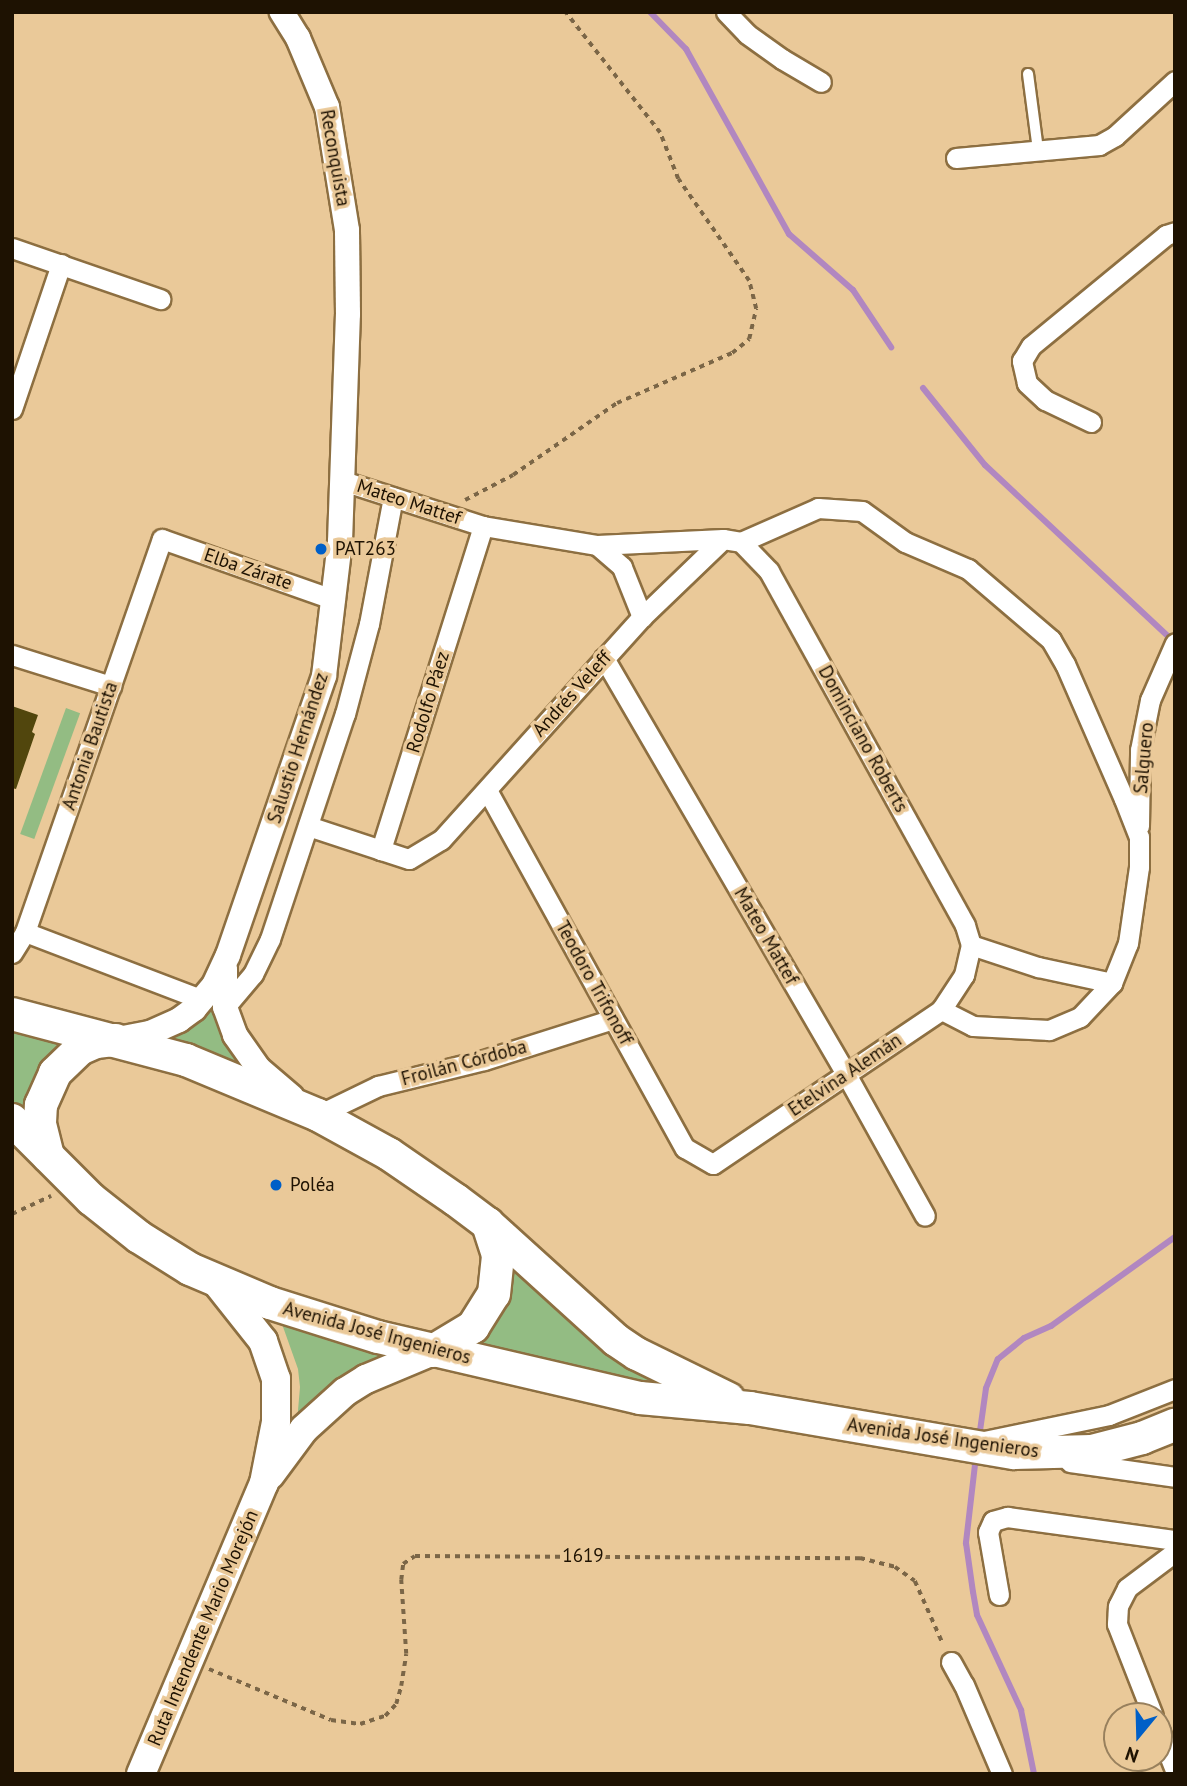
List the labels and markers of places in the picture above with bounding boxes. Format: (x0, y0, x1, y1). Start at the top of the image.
place label: PAT263 (335, 538, 396, 560)
marker: PAT263 (313, 541, 329, 557)
place label: Poléa (290, 1174, 335, 1196)
marker: Poléa (268, 1177, 284, 1193)

